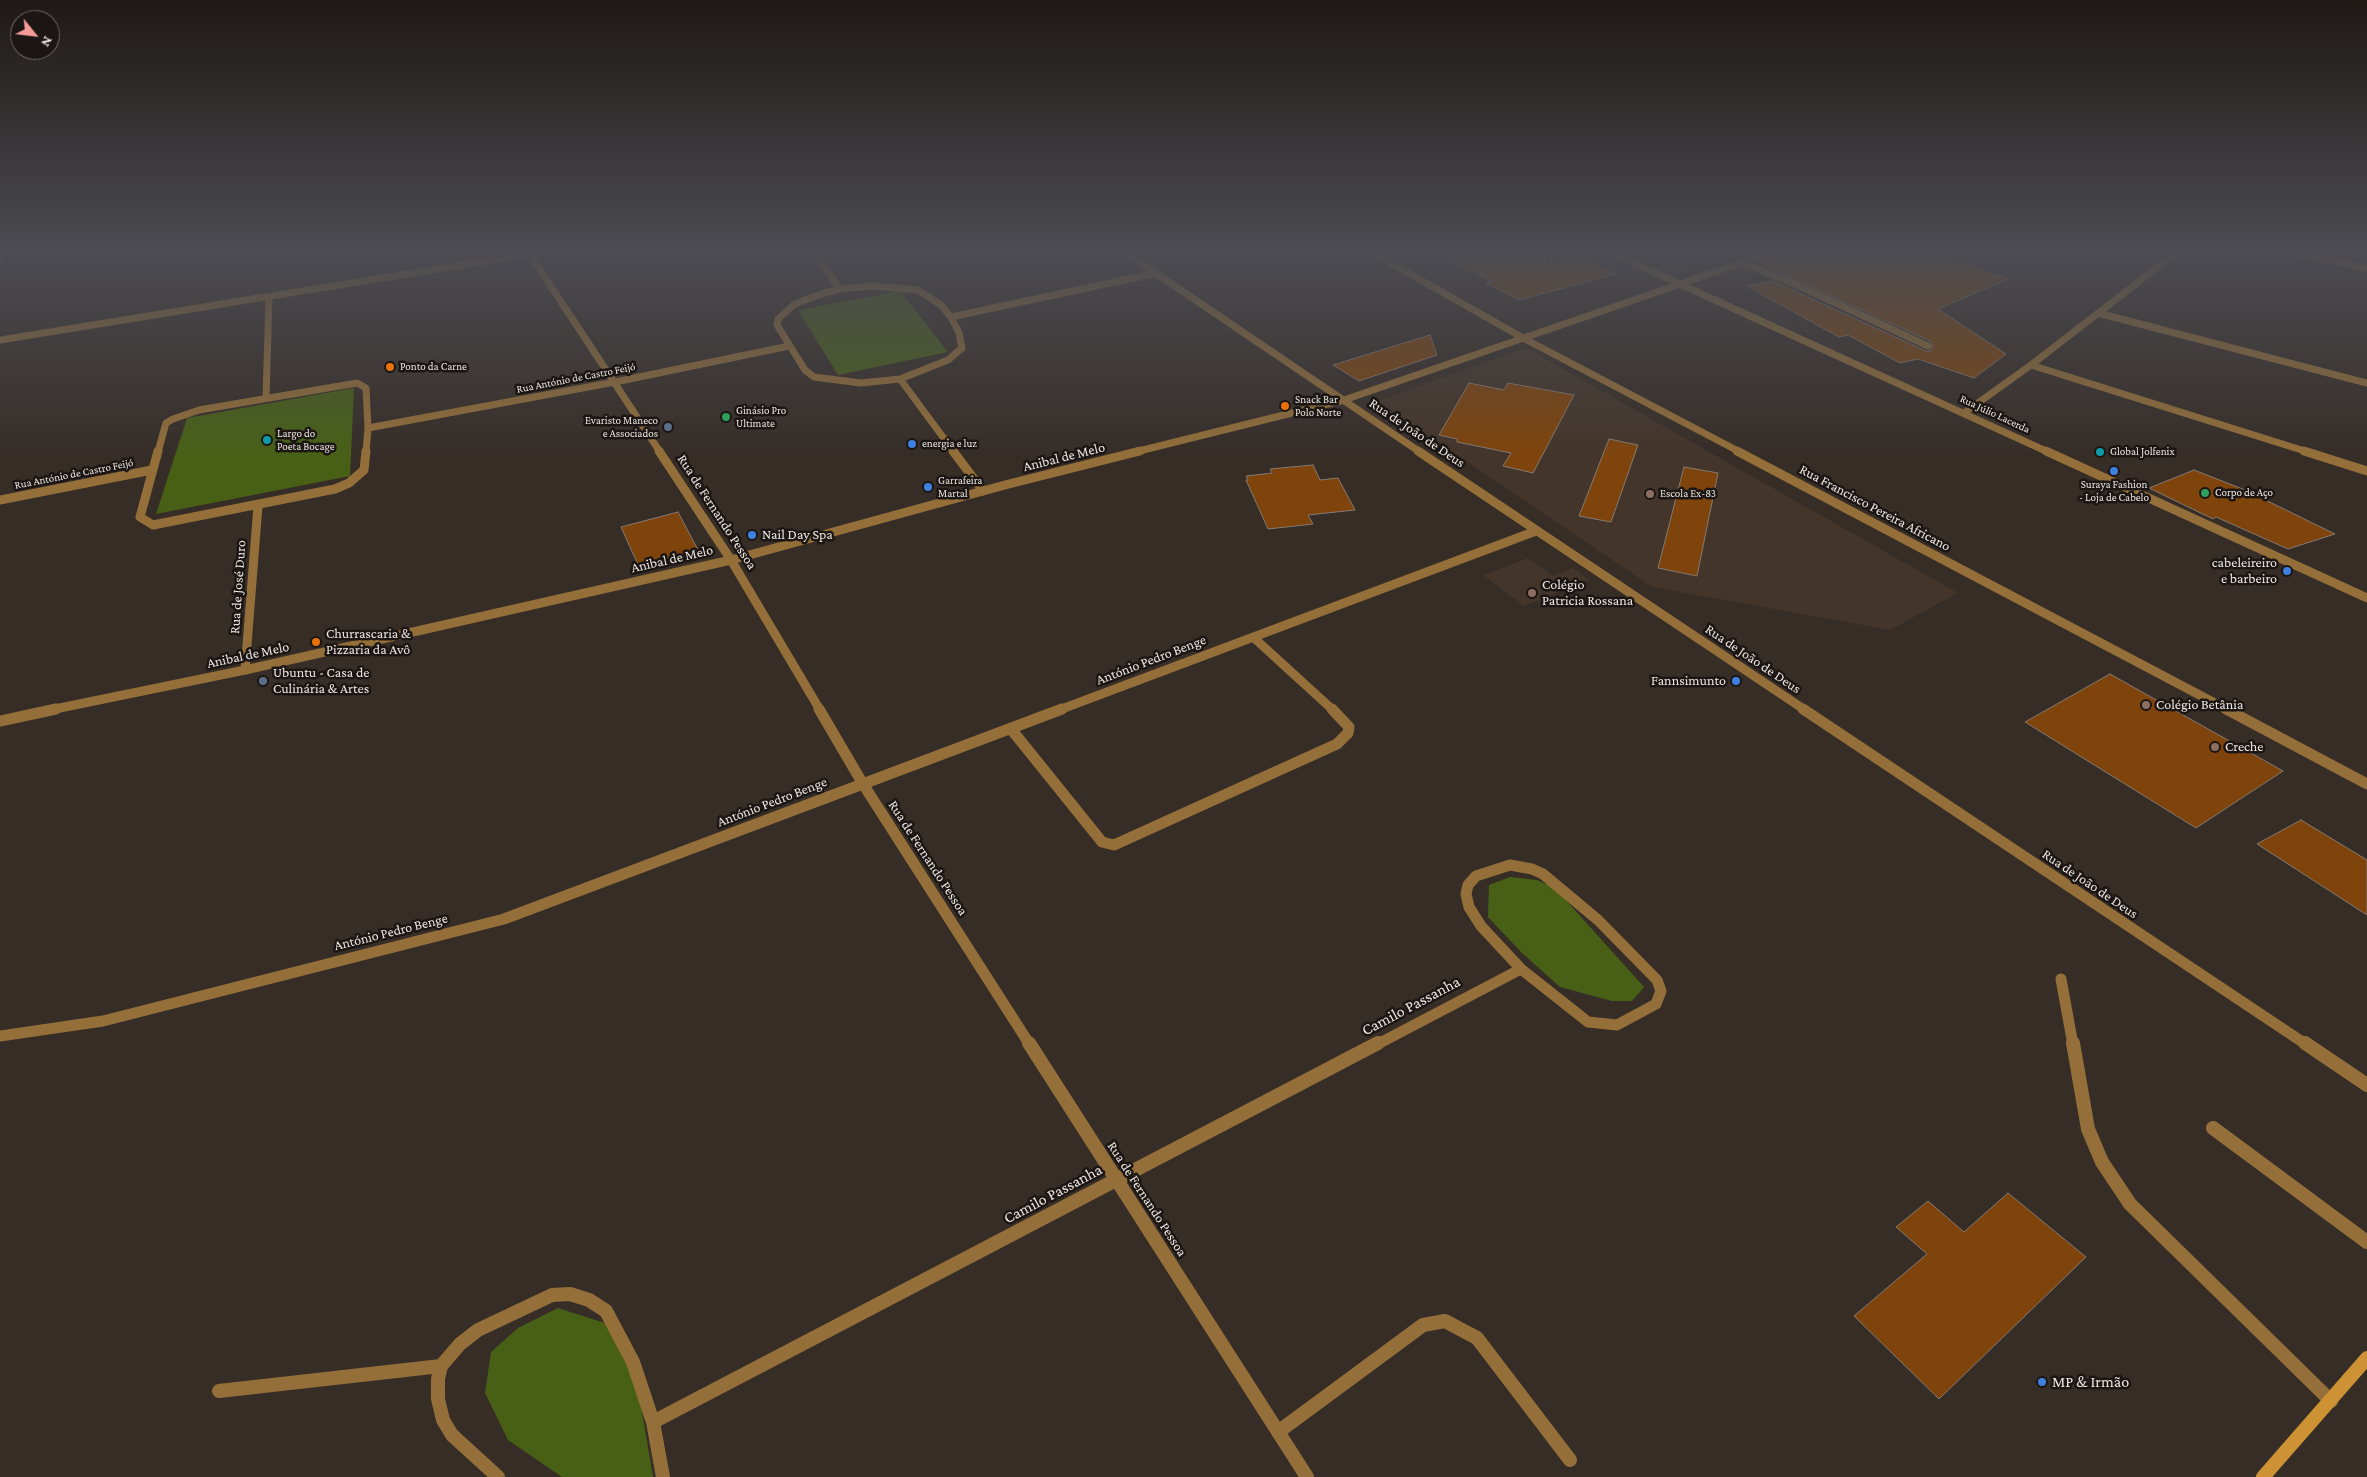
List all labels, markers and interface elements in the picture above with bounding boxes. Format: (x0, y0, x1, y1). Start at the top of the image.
north arrow (10, 10, 60, 60)
text: N (38, 34, 57, 50)
place label: Ponto da Carne (400, 360, 467, 374)
street label: Rua António de Castro Feijó (515, 360, 637, 396)
marker: Ponto da Carne (384, 361, 396, 373)
street label: Rua Júlio Lacerda (1958, 392, 2032, 436)
place label: Snack Bar Polo Norte (1295, 393, 1341, 419)
street label: Rua de João de Deus (1366, 395, 1468, 471)
marker: Snack Bar Polo Norte (1279, 400, 1291, 412)
place label: Ginásio Pro Ultimate (736, 404, 786, 430)
marker: Ginásio Pro Ultimate (720, 411, 732, 423)
place label: Evaristo Maneco e Associados (585, 414, 658, 440)
marker: Evaristo Maneco e Associados (662, 421, 674, 433)
place label: Largo do Poeta Bocage (277, 427, 335, 453)
marker: Largo do Poeta Bocage (261, 434, 273, 446)
place label: energia e luz (922, 437, 977, 451)
marker: energia e luz (906, 438, 918, 450)
street label: Anibal de Melo (1021, 439, 1107, 475)
place label: Global Jolfenix (2110, 445, 2175, 459)
marker: Global Jolfenix (2094, 446, 2106, 458)
street label: Rua de Fernando Pessoa (674, 451, 760, 573)
street label: Rua António de Castro Feijó (13, 456, 135, 492)
street label: Rua Francisco Pereira Africano (1797, 461, 1953, 555)
marker: Suraya Fashion - Loja de Cabelo (2108, 465, 2120, 477)
place label: Garrafeira Martal (938, 474, 982, 500)
place label: Suraya Fashion - Loja de Cabelo (2079, 478, 2149, 504)
marker: Garrafeira Martal (922, 481, 934, 493)
place label: Corpo de Aço (2215, 486, 2273, 500)
place label: Escola Ex-83 (1660, 487, 1716, 501)
marker: Corpo de Aço (2199, 487, 2211, 499)
marker: Escola Ex-83 (1644, 488, 1656, 500)
place label: Nail Day Spa (762, 527, 833, 543)
marker: Nail Day Spa (746, 529, 758, 541)
street label: Rua de José Duro (226, 540, 250, 634)
street label: Anibal de Melo (629, 541, 715, 577)
place label: cabeleireiro e barbeiro (2212, 555, 2277, 588)
marker: cabeleireiro e barbeiro (2281, 565, 2293, 577)
place label: Colégio Patricia Rossana (1542, 577, 1633, 610)
marker: Colégio Patricia Rossana (1526, 587, 1538, 599)
street label: Rua de João de Deus (1702, 621, 1804, 697)
place label: Churrascaria & Pizzaria da Avô (326, 626, 411, 658)
street label: António Pedro Benge (1094, 631, 1208, 689)
marker: Churrascaria & Pizzaria da Avô (310, 636, 322, 648)
street label: Anibal de Melo (205, 638, 291, 672)
place label: Ubuntu - Casa de Culinária & Artes (273, 665, 369, 698)
place label: Fannsimunto (1651, 673, 1726, 689)
marker: Ubuntu - Casa de Culinária & Artes (257, 675, 269, 687)
marker: Fannsimunto (1730, 675, 1742, 687)
place label: Colégio Betânia (2156, 697, 2243, 713)
marker: Colégio Betânia (2140, 699, 2152, 711)
place label: Creche (2225, 739, 2264, 755)
marker: Creche (2209, 741, 2221, 753)
street label: António Pedro Benge (715, 773, 829, 831)
street label: Rua de Fernando Pessoa (885, 797, 971, 919)
street label: Rua de João de Deus (2039, 846, 2141, 922)
street label: António Pedro Benge (332, 910, 450, 954)
street label: Camilo Passanha (1358, 972, 1464, 1040)
street label: Rua de Fernando Pessoa (1104, 1138, 1190, 1260)
street label: Camilo Passanha (1000, 1160, 1106, 1228)
place label: MP & Irmão (2052, 1372, 2129, 1392)
marker: MP & Irmão (2036, 1376, 2048, 1388)

